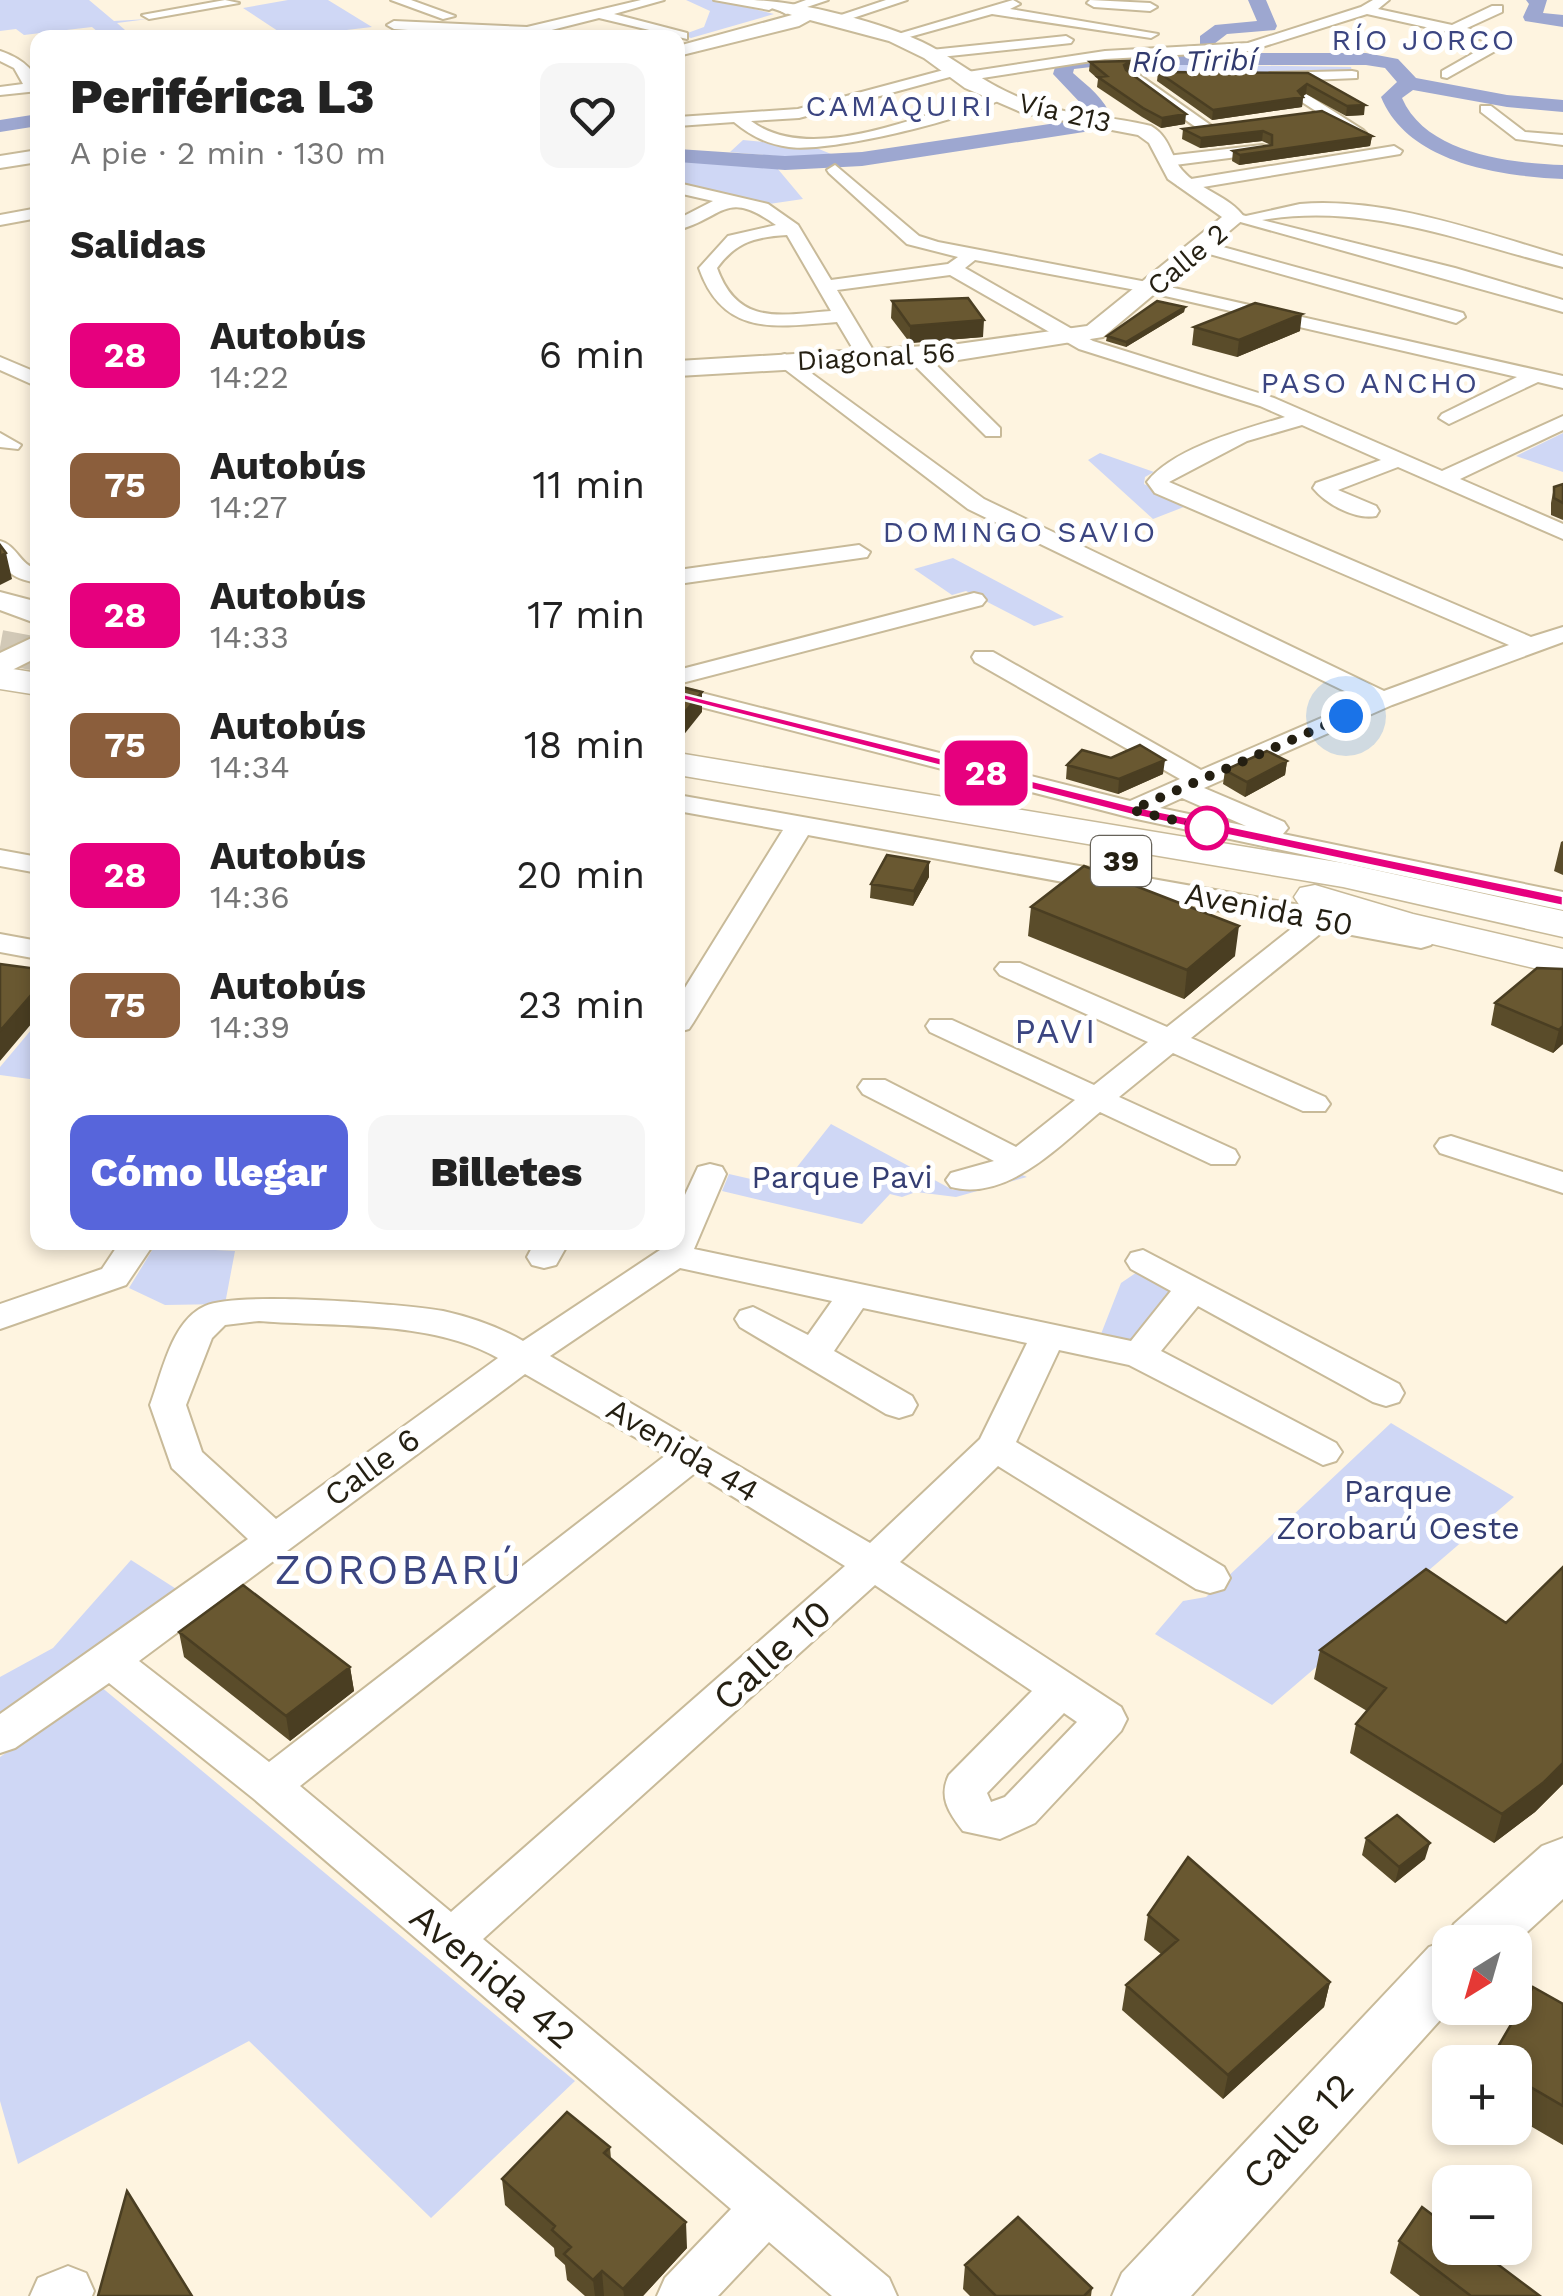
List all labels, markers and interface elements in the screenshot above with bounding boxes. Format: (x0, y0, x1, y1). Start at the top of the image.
district label: RÍO JORCO (1331, 22, 1517, 57)
water label: Río Tiribí (1131, 42, 1261, 79)
button: heart (540, 63, 645, 168)
text: Periférica L3 (70, 68, 374, 125)
street label: Vía 213 (1015, 86, 1114, 139)
district label: CAMAQUIRI (805, 88, 995, 123)
text: A pie · 2 min · 130 m (70, 134, 386, 172)
street label: Calle 2 (1141, 216, 1234, 302)
text: Salidas (70, 223, 206, 267)
text: Autobús (210, 314, 366, 358)
text: 6 min (539, 333, 645, 377)
text: 28 (104, 334, 146, 376)
street label: Diagonal 56 (796, 336, 956, 377)
text: 14:22 (210, 358, 289, 396)
district label: PASO ANCHO (1261, 365, 1479, 400)
text: Autobús (210, 444, 366, 488)
text: 11 min (533, 463, 645, 507)
text: 75 (104, 464, 146, 506)
text: 14:27 (210, 488, 287, 526)
district label: DOMINGO SAVIO (882, 514, 1158, 549)
text: Autobús (210, 574, 366, 618)
text: 17 min (527, 593, 645, 637)
text: 28 (104, 594, 146, 636)
text: 14:33 (210, 618, 289, 656)
your location (1321, 691, 1371, 741)
text: Autobús (210, 704, 366, 748)
text: 18 min (524, 723, 645, 767)
text: 75 (104, 724, 146, 766)
line badge: 28 (941, 740, 1031, 806)
text: 14:34 (210, 748, 290, 786)
text: 28 (965, 752, 1007, 794)
unlabelled marker (1186, 807, 1228, 849)
text: Autobús (210, 834, 366, 878)
road number: 39 (1091, 836, 1151, 886)
text: 20 min (516, 853, 645, 897)
text: 28 (104, 854, 146, 896)
street label: Avenida 50 (1182, 874, 1356, 944)
text: 14:36 (210, 878, 290, 916)
text: Autobús (210, 964, 366, 1008)
text: 23 min (518, 983, 645, 1027)
text: 75 (104, 984, 146, 1026)
text: 14:39 (210, 1008, 290, 1046)
district label: PAVI (1014, 1010, 1098, 1052)
button: Cómo llegar (70, 1115, 348, 1230)
button: Billetes (368, 1115, 645, 1230)
park label: Parque Pavi (751, 1158, 933, 1196)
street label: Avenida 44 (600, 1390, 766, 1510)
street label: Calle 6 (317, 1420, 427, 1514)
park label: Parque Zorobarú Oeste (1276, 1472, 1520, 1547)
district label: ZOROBARÚ (275, 1545, 523, 1594)
street label: Calle 10 (704, 1591, 840, 1719)
street label: Avenida 42 (402, 1894, 584, 2058)
north arrow (1432, 1925, 1532, 2025)
map controls (1432, 1925, 1532, 2265)
button: + (1432, 2045, 1532, 2145)
street label: Calle 12 (1234, 2064, 1362, 2198)
button: − (1432, 2165, 1532, 2265)

